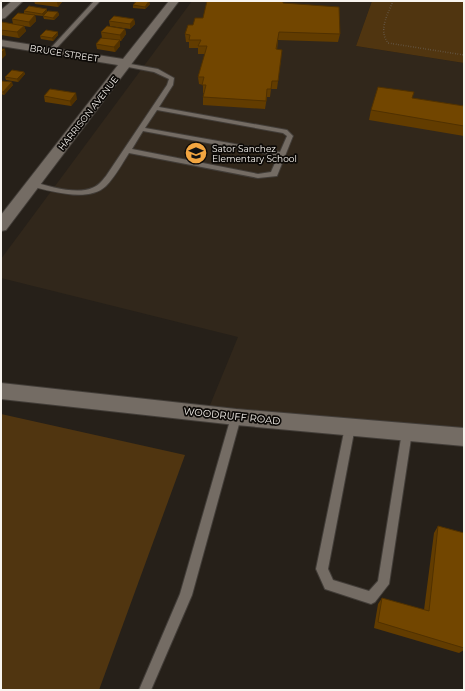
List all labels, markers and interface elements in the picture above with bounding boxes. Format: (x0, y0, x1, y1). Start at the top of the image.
street label: BRUCE STREET (29, 42, 100, 64)
street label: HARRISON AVENUE (56, 74, 120, 152)
school or university icon: Sator Sanchez Elementary School (183, 140, 209, 166)
place label: Sator Sanchez Elementary School (212, 143, 297, 164)
street label: WOODRUFF ROAD (183, 404, 281, 428)

